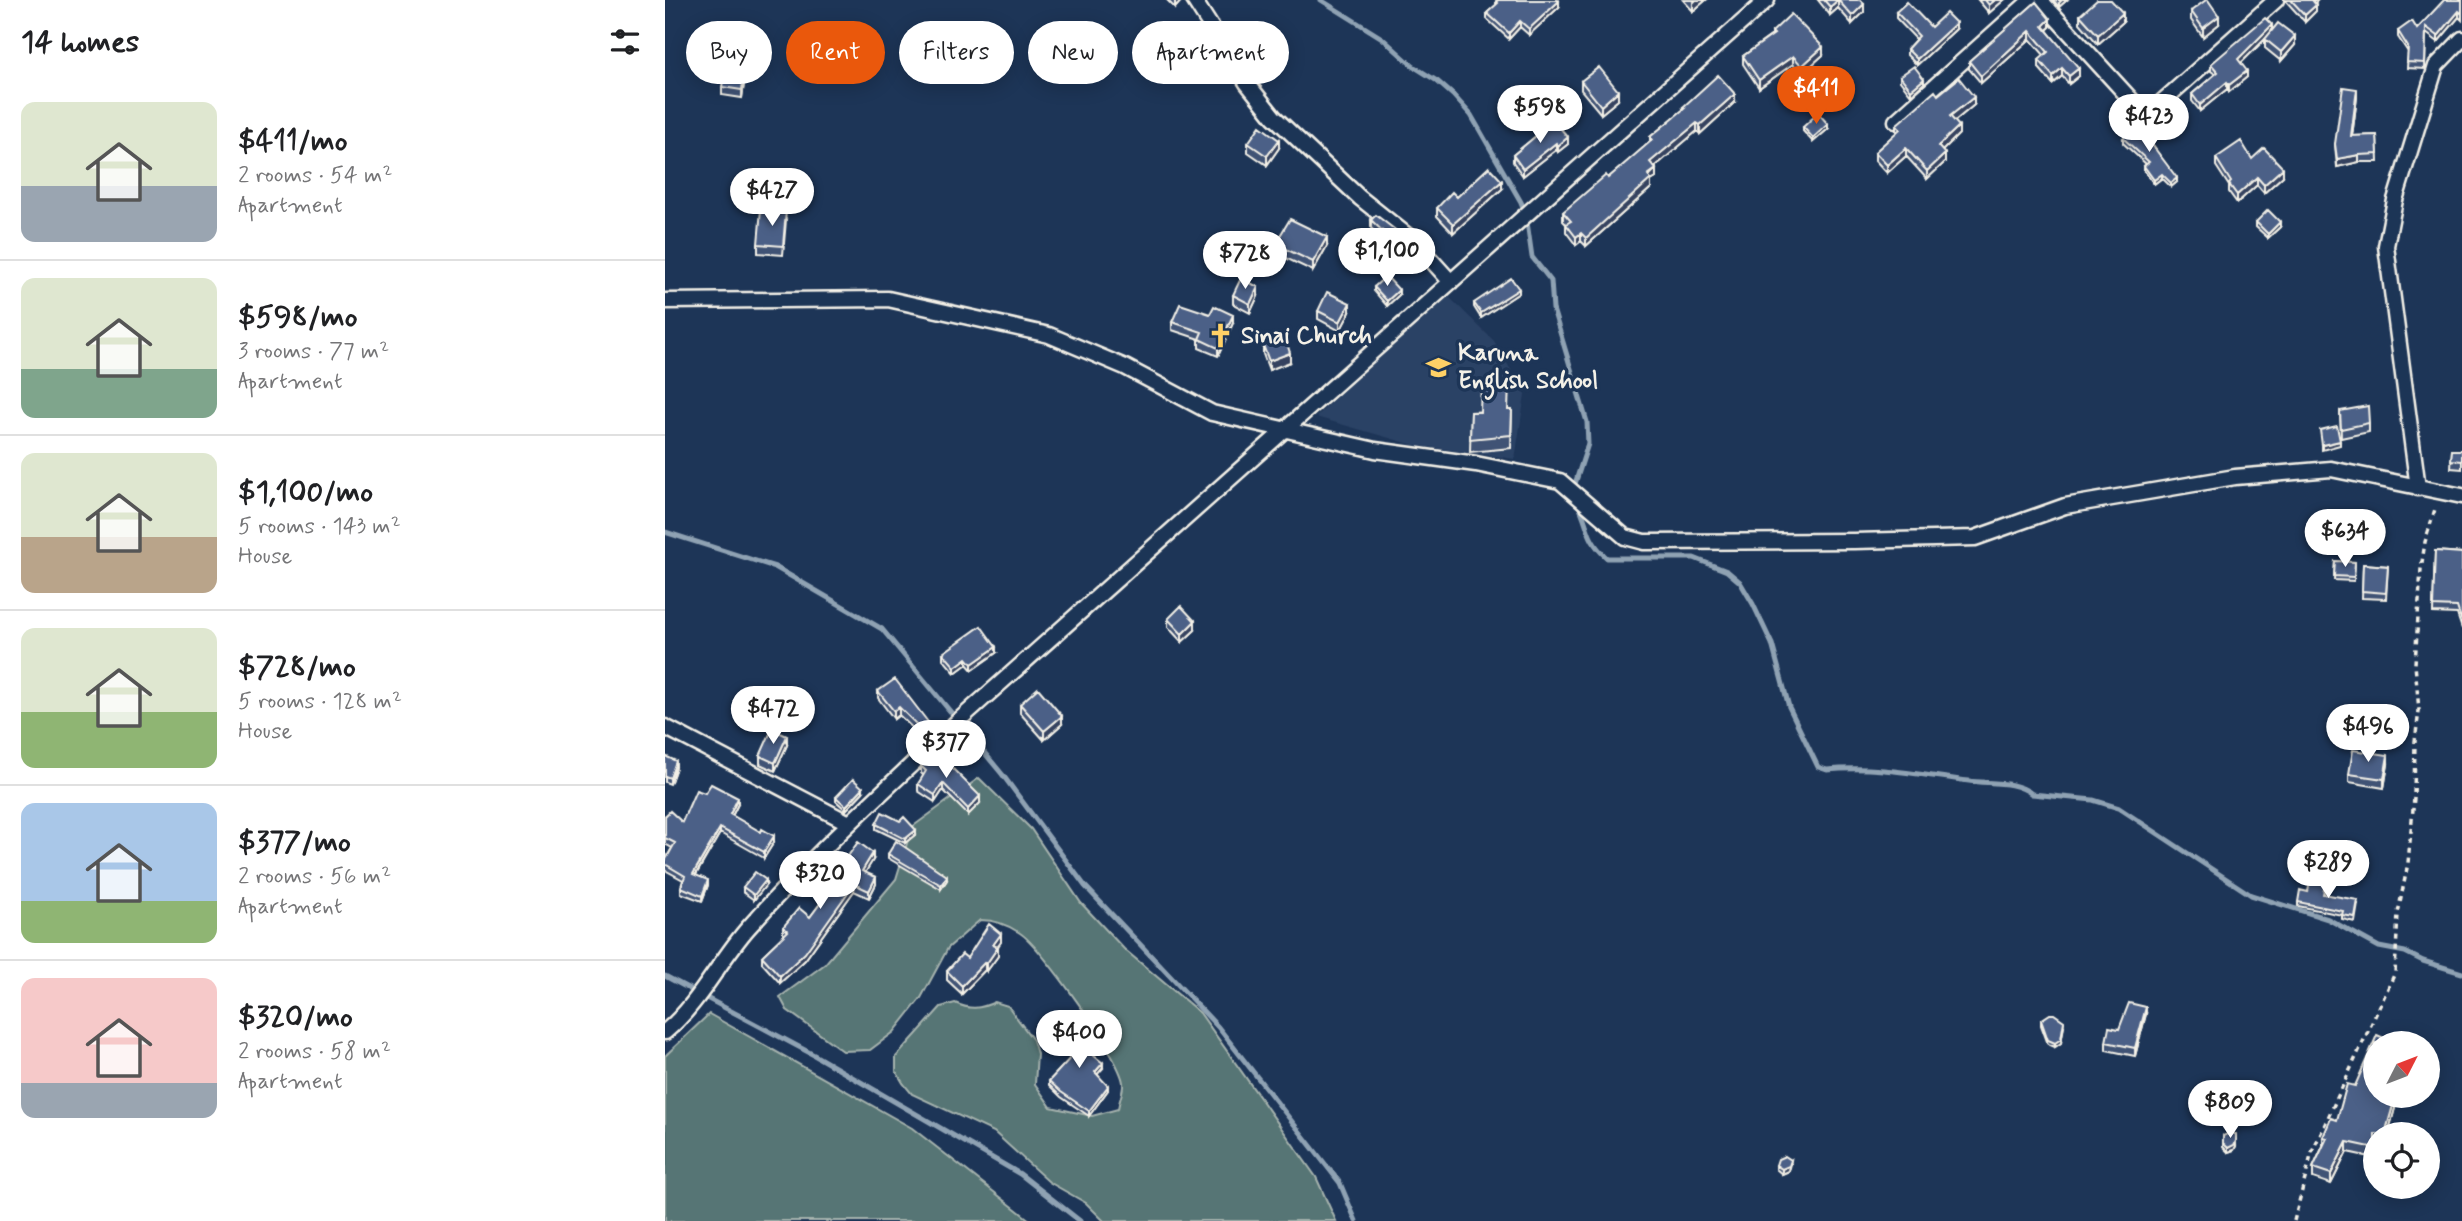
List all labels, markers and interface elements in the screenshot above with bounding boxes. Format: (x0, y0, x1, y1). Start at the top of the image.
chip: Buy (686, 21, 772, 84)
chip: Rent (786, 21, 885, 84)
chip: Filters (899, 21, 1014, 84)
chip: New (1028, 21, 1118, 84)
chip: Apartment (1132, 21, 1289, 84)
text: 14 homes (21, 23, 139, 62)
icon: filters (606, 23, 644, 61)
pin: $411 (1775, 66, 1857, 126)
text: $411 (1793, 74, 1839, 104)
pin: $598 (1499, 86, 1581, 145)
text: $598 (1513, 93, 1567, 123)
pin: $423 (2108, 94, 2190, 154)
text: $423 (2125, 102, 2173, 132)
text: $411/mo (238, 122, 347, 161)
icon: home (77, 130, 161, 214)
text: 2 rooms · 54 m² (238, 161, 392, 191)
pin: $427 (731, 168, 813, 228)
text: $427 (746, 176, 798, 206)
text: Apartment (238, 191, 343, 221)
pin: $1,100 (1330, 229, 1444, 288)
pin: $728 (1204, 232, 1286, 291)
text: $1,100 (1354, 236, 1420, 266)
text: $728 (1219, 239, 1271, 269)
text: $598/mo (238, 298, 358, 337)
icon: home (77, 306, 161, 390)
place label: Sinai Church (1241, 321, 1372, 352)
church icon: Sinai Church (1207, 322, 1235, 350)
text: 3 rooms · 77 m² (238, 337, 389, 367)
place label: Karuna English School (1458, 338, 1598, 400)
school or university icon: Karuna English School (1424, 353, 1452, 381)
text: Apartment (238, 367, 343, 397)
text: $1,100/mo (238, 473, 373, 512)
icon: home (77, 481, 161, 565)
pin: $634 (2304, 510, 2386, 569)
text: 5 rooms · 143 m² (238, 512, 401, 542)
text: $634 (2321, 517, 2369, 547)
text: House (238, 542, 292, 572)
text: $728/mo (238, 648, 356, 687)
icon: home (77, 656, 161, 740)
pin: $472 (732, 686, 814, 746)
text: 5 rooms · 128 m² (238, 687, 402, 717)
text: $472 (747, 694, 799, 724)
pin: $496 (2327, 704, 2409, 764)
text: $496 (2342, 712, 2394, 742)
text: House (238, 717, 292, 747)
pin: $377 (905, 720, 987, 780)
text: $377 (922, 728, 970, 758)
text: $377/mo (238, 823, 351, 862)
icon: home (77, 831, 161, 915)
pin: $289 (2287, 841, 2369, 900)
text: $289 (2303, 848, 2353, 878)
pin: $320 (779, 852, 861, 911)
text: $320 (795, 859, 845, 889)
text: 2 rooms · 56 m² (238, 862, 391, 892)
text: Apartment (238, 892, 343, 922)
text: $320/mo (238, 998, 353, 1037)
icon: home (77, 1006, 161, 1090)
pin: $400 (1038, 1010, 1120, 1070)
text: $400 (1052, 1018, 1106, 1048)
north arrow (2363, 1031, 2439, 1108)
map controls (2363, 1031, 2440, 1199)
text: 2 rooms · 58 m² (238, 1037, 391, 1067)
text: Apartment (238, 1067, 343, 1097)
pin: $809 (2189, 1080, 2271, 1140)
text: $809 (2204, 1088, 2256, 1118)
button: locate (2363, 1122, 2440, 1199)

